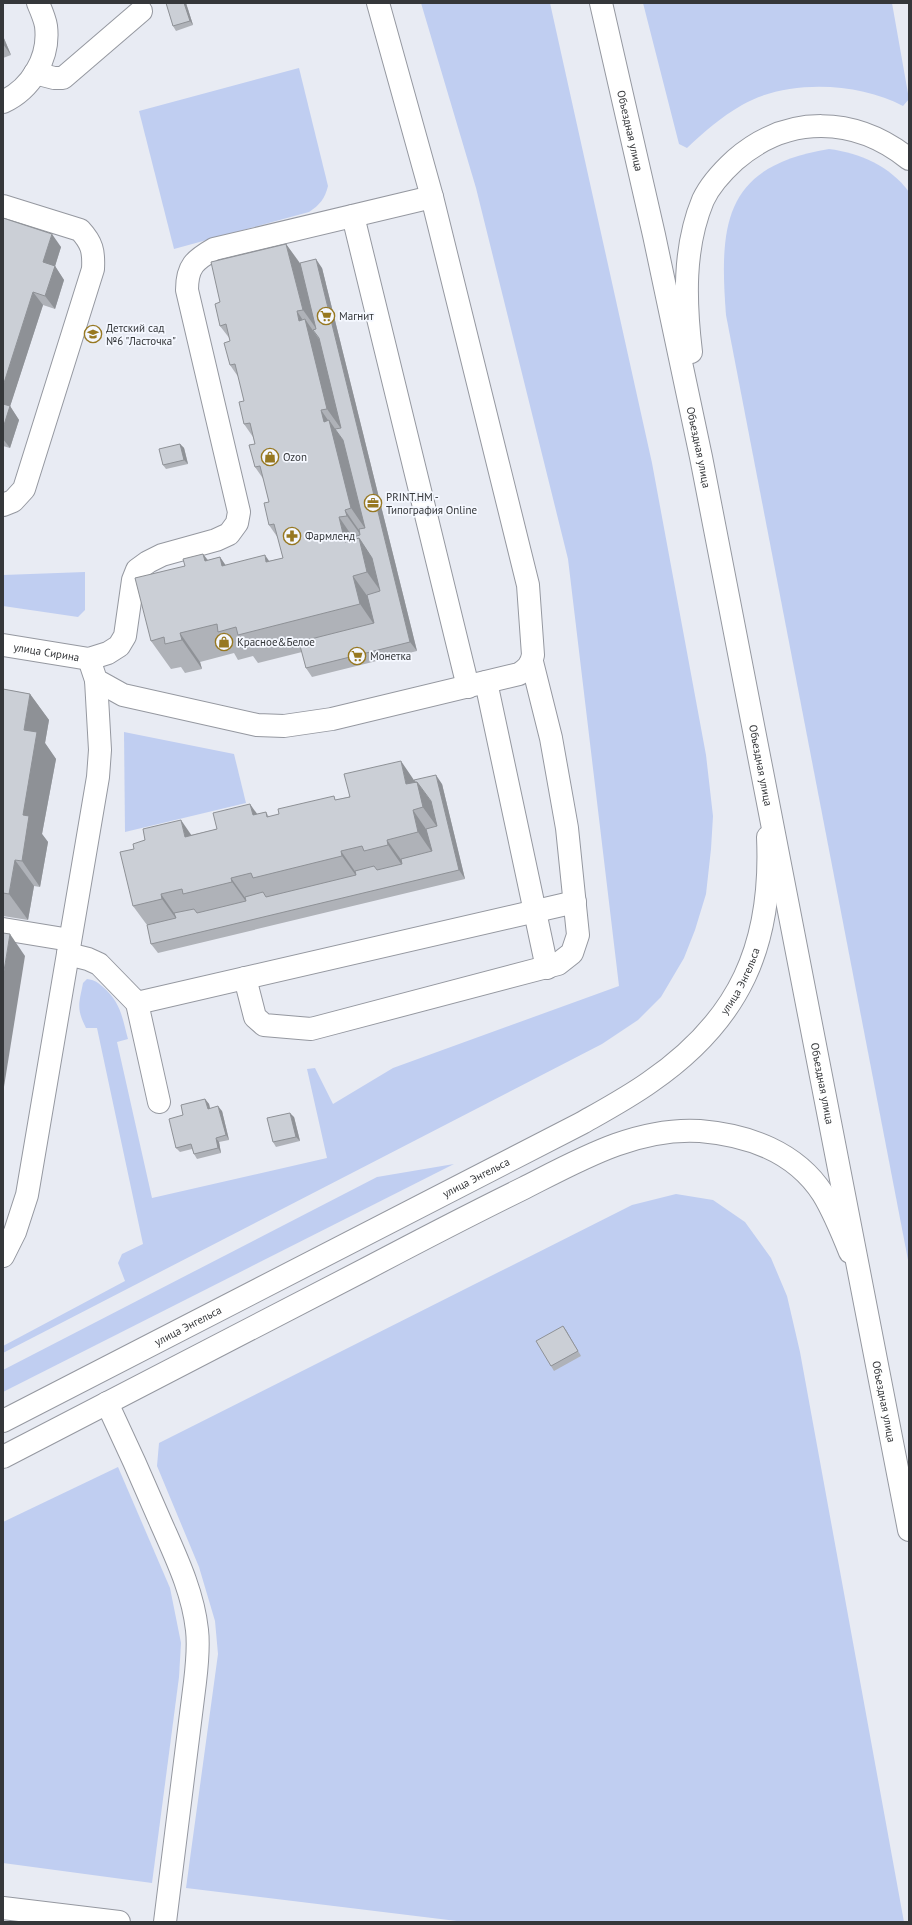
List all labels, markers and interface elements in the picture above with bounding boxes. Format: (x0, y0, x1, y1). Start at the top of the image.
street label: Объездная улица (614, 89, 646, 173)
supermarket icon: Магнит (316, 306, 336, 326)
place label: Магнит (339, 309, 374, 323)
place label: Детский сад №6 "Ласточка" (106, 321, 176, 348)
school or university icon: Детский сад №6 "Ласточка" (83, 324, 103, 344)
street label: Объездная улица (684, 405, 714, 489)
shop icon: Ozon (260, 447, 280, 467)
place label: Ozon (283, 450, 307, 464)
place label: PRINT.HM - Типография Online (386, 490, 478, 517)
office icon: PRINT.HM - Типография Online (363, 493, 383, 513)
pharmacy icon: Фармленд (282, 526, 302, 546)
place label: Фармленд (305, 529, 355, 543)
shop icon: Красное&Белое (214, 632, 234, 652)
place label: Красное&Белое (237, 635, 315, 649)
street label: улица Сирина (12, 640, 80, 664)
supermarket icon: Монетка (347, 646, 367, 666)
place label: Монетка (370, 649, 411, 663)
street label: Объездная улица (746, 723, 776, 807)
street label: улица Энгельса (717, 946, 763, 1017)
street label: Объездная улица (808, 1042, 837, 1125)
street label: улица Энгельса (440, 1154, 512, 1201)
street label: улица Энгельса (152, 1303, 224, 1349)
street label: Объездная улица (869, 1360, 899, 1443)

